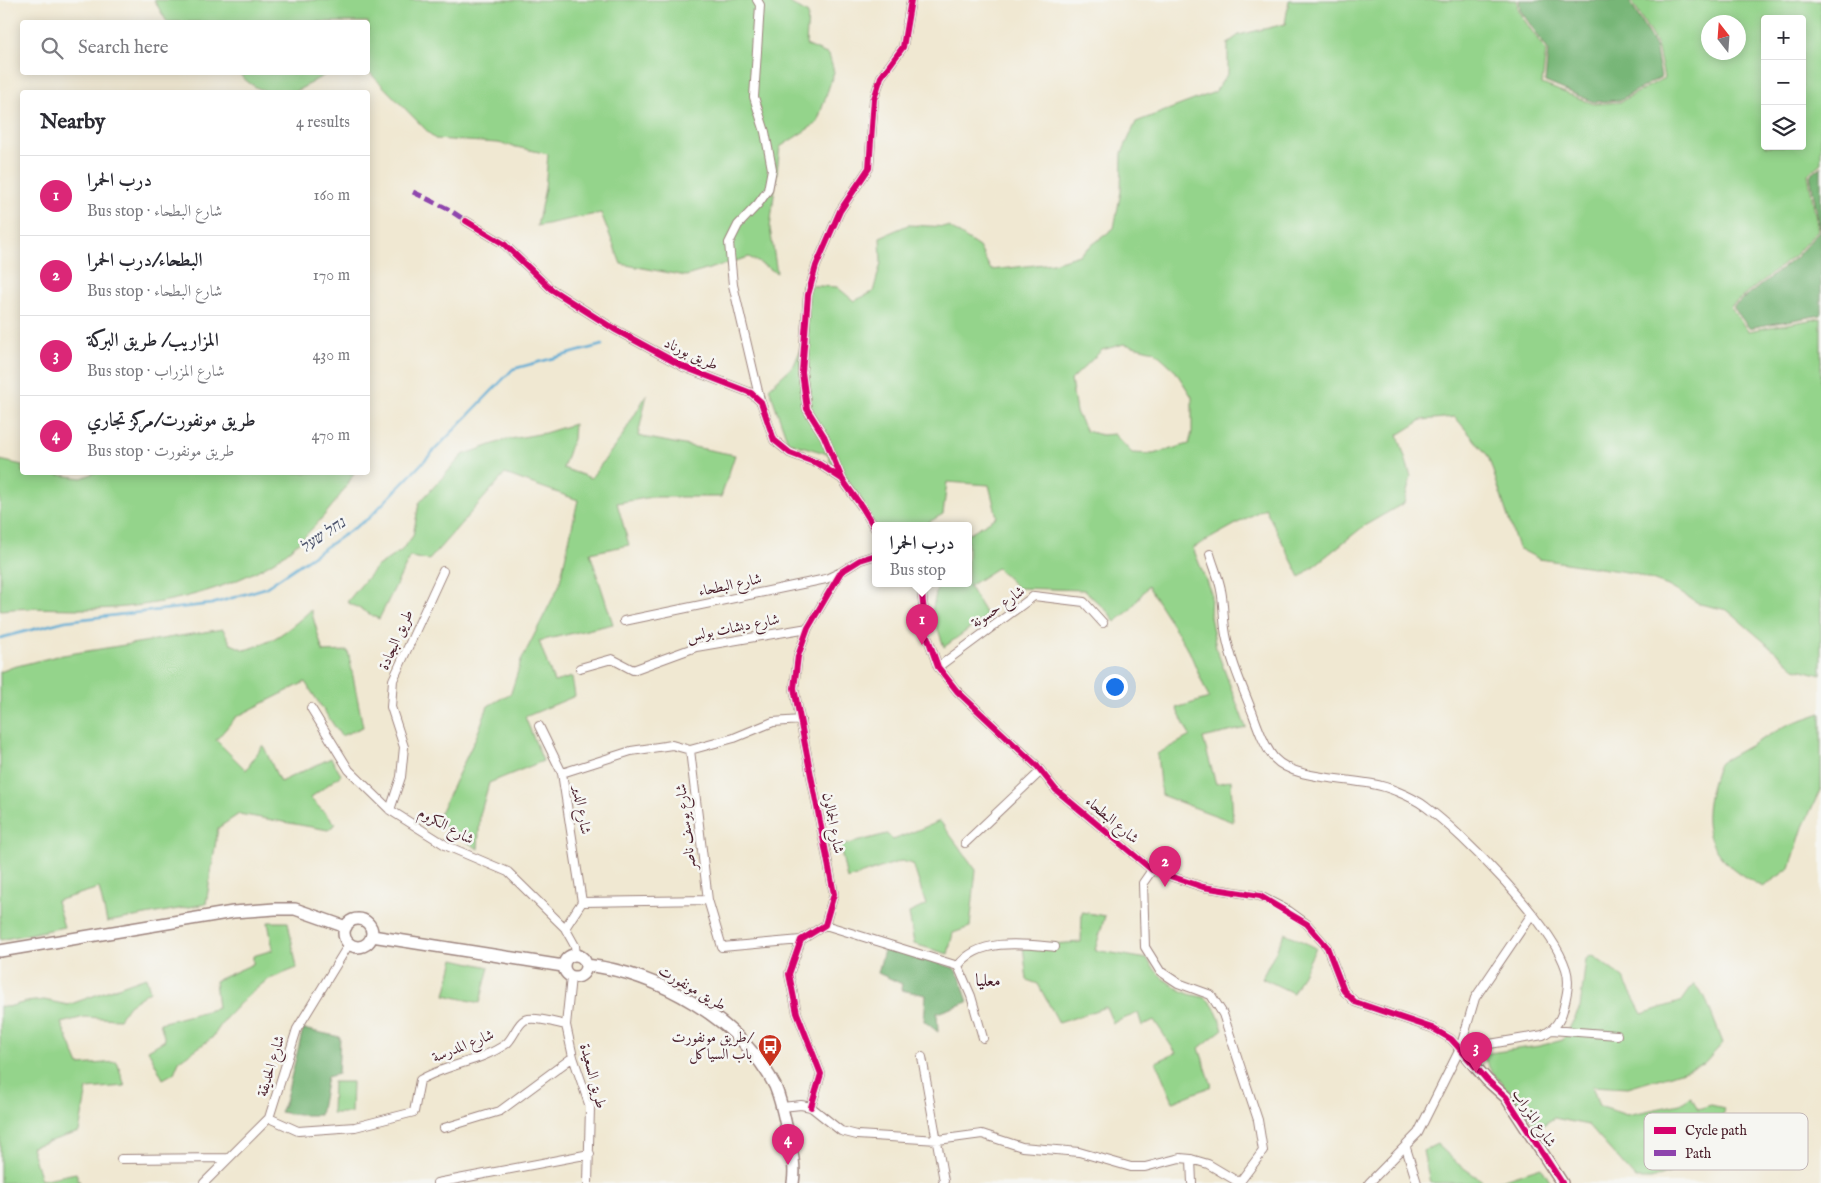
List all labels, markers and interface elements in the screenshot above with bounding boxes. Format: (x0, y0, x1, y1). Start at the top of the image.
north arrow (1701, 15, 1746, 60)
map controls (1761, 15, 1806, 150)
button: + (1761, 15, 1806, 60)
search box (20, 20, 370, 75)
icon: search (38, 34, 66, 62)
text: Search here (78, 36, 169, 60)
button: − (1761, 60, 1806, 105)
button: layers (1761, 105, 1806, 150)
text: Nearby (40, 109, 105, 136)
text: 4 results (296, 113, 350, 133)
text: درب الحمرا (87, 169, 152, 193)
text: 1 (53, 186, 59, 206)
text: 160 m (314, 186, 350, 206)
text: Bus stop · شارع البطحاء (87, 202, 222, 222)
text: البطحاء/درب الحمرا (87, 249, 203, 273)
text: 2 (52, 266, 60, 286)
text: 170 m (313, 266, 350, 286)
text: Bus stop · شارع البطحاء (87, 282, 222, 302)
text: المزاريب/ طريق البركة (87, 329, 219, 353)
street label: طريق بورناد (661, 333, 721, 375)
text: 3 (53, 346, 59, 366)
text: 430 m (312, 346, 350, 366)
text: Bus stop · شارع المزراب (87, 362, 224, 382)
text: طريق مونفورت/مركز تجاري (87, 409, 256, 433)
text: 4 (52, 426, 60, 446)
text: 470 m (311, 426, 350, 446)
text: Bus stop · طريق مونفورت (87, 442, 234, 462)
water label: נחל שעל (297, 513, 351, 558)
popup (872, 522, 972, 587)
text: درب الحمرا (890, 532, 954, 556)
text: Bus stop (890, 561, 946, 581)
street label: شارع البطحاء (697, 569, 764, 604)
street label: شارع حسونة (967, 582, 1030, 635)
pin: 1 (906, 604, 938, 645)
street label: طريق البجادة (374, 607, 418, 673)
street label: شارع دبشات بولس (685, 610, 782, 649)
your location (1102, 674, 1128, 700)
street label: شارع الدير (565, 782, 595, 836)
street label: شارع يوسف ناصر (671, 782, 704, 873)
street label: شارع الجمالون (815, 791, 848, 856)
street label: شارع البطحاء (1079, 792, 1143, 850)
street label: شارع الكروم (413, 803, 477, 852)
pin: 2 (1149, 846, 1181, 887)
street label: طريق مونفورت (655, 961, 729, 1015)
district label: معليا (975, 970, 1001, 993)
street label: شارع المدرسة (429, 1025, 498, 1070)
place label: طريق مونفورت/ باب السياكل (672, 1028, 755, 1064)
pin: 3 (1460, 1032, 1492, 1073)
street label: شارع الحديقة (253, 1033, 292, 1100)
bus stop icon: طريق مونفورت/ باب السياكل (757, 1033, 783, 1067)
street label: طريق السعيدة (575, 1041, 611, 1111)
street label: شارع المزراب (1505, 1085, 1560, 1152)
legend (1644, 1113, 1808, 1170)
text: Cycle path (1685, 1122, 1747, 1140)
pin: 4 (772, 1124, 804, 1165)
text: Path (1685, 1145, 1712, 1163)

